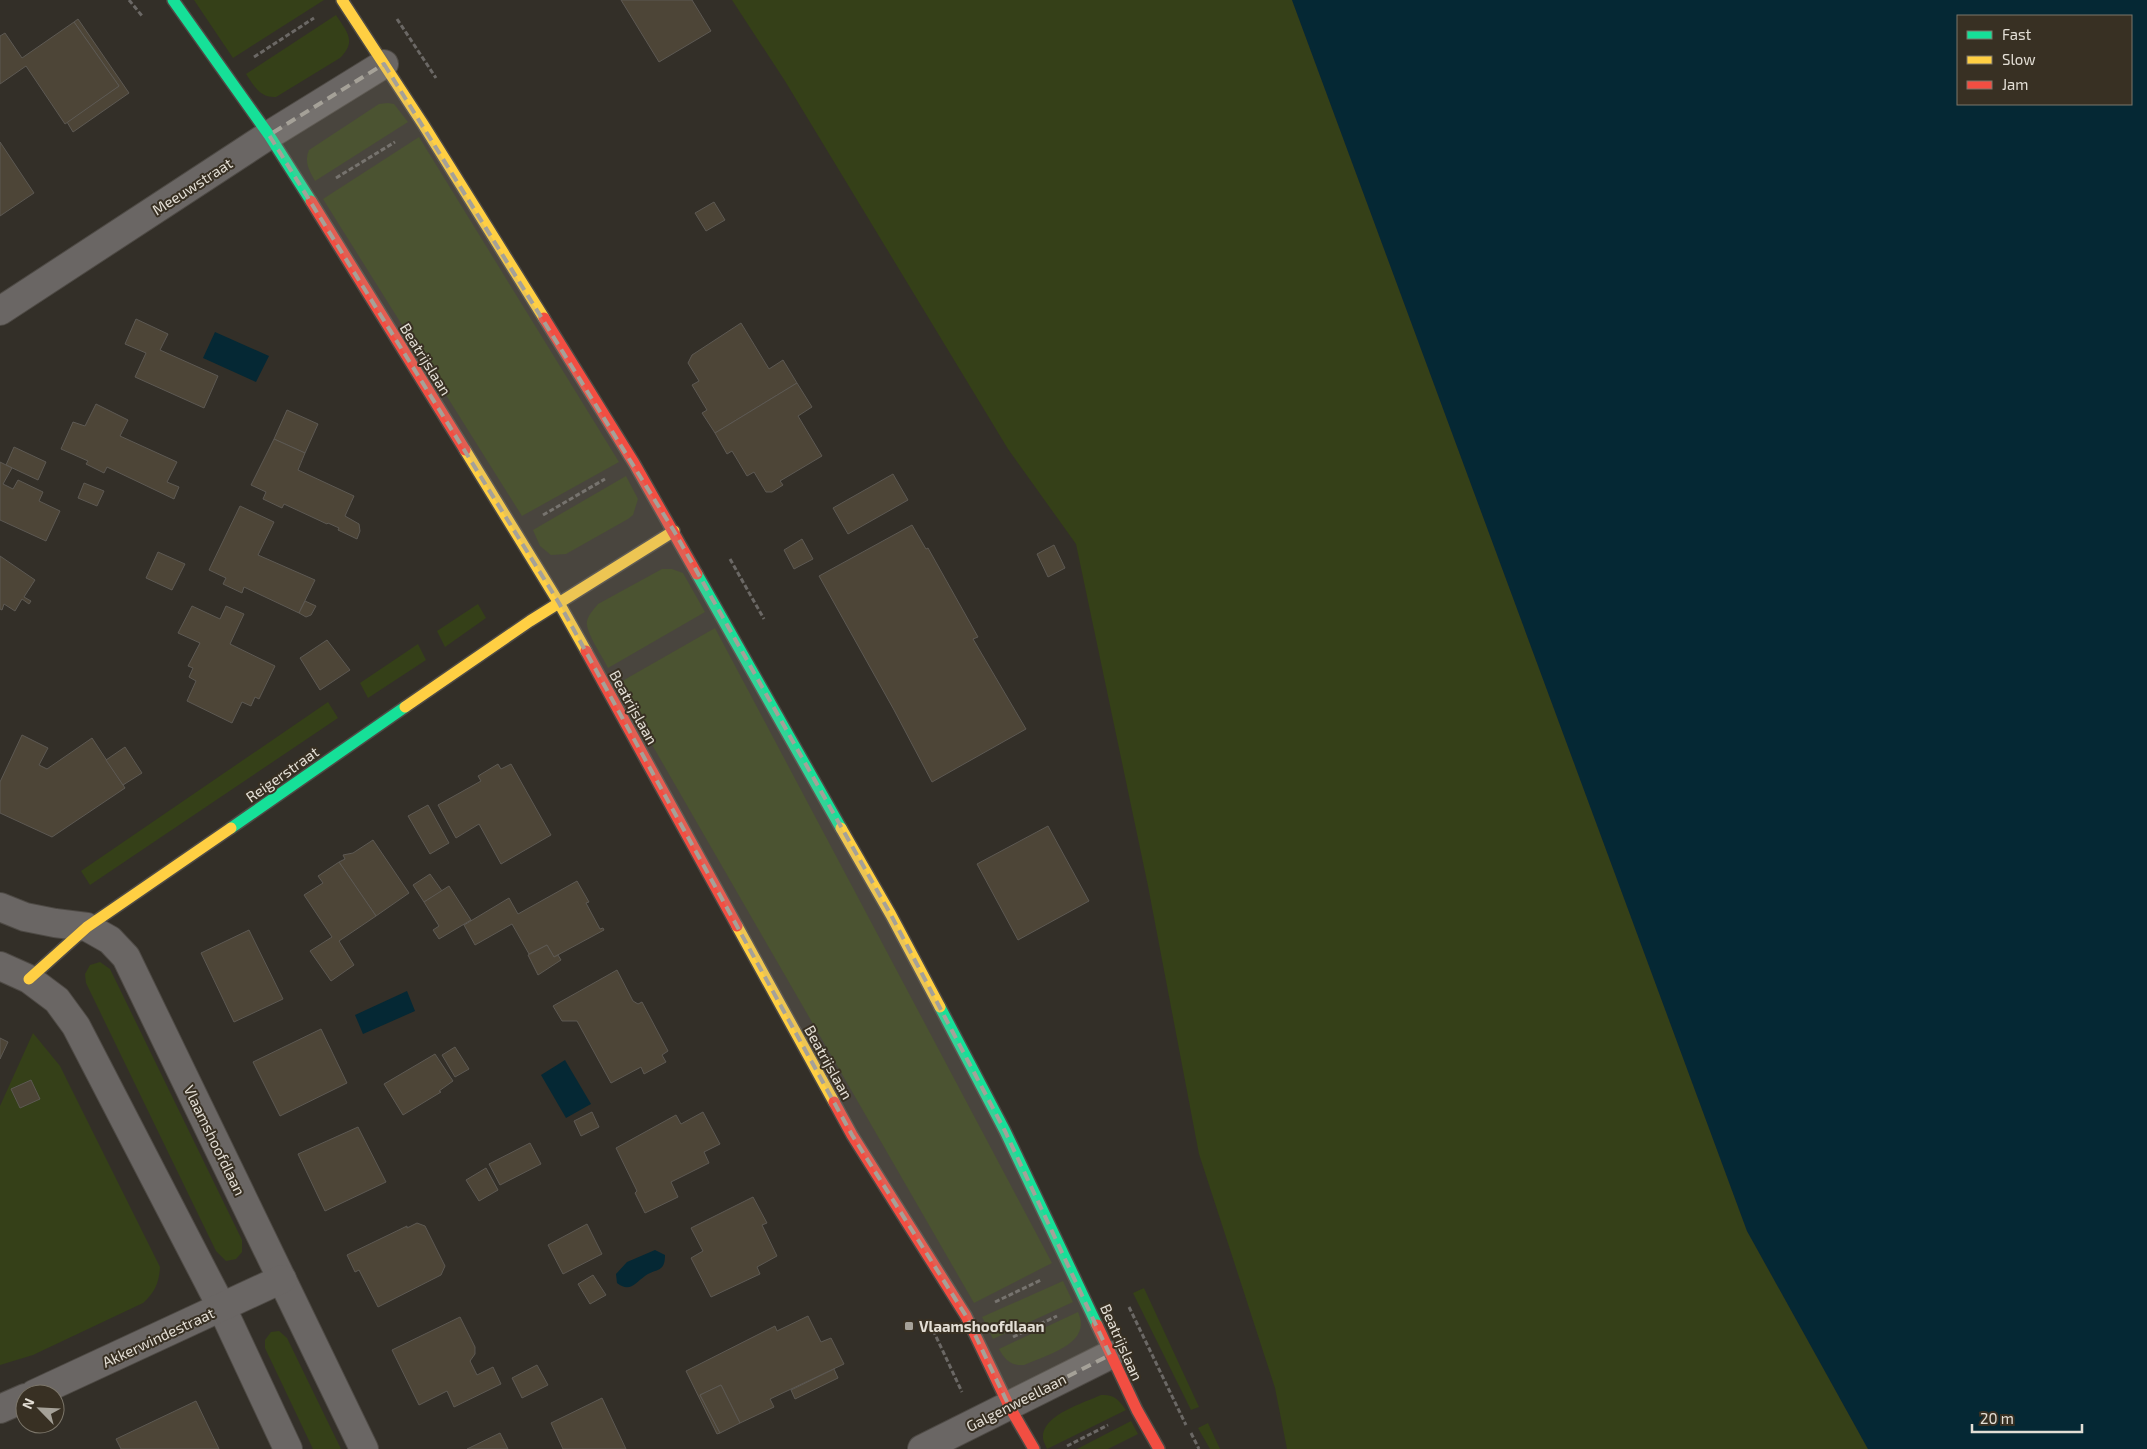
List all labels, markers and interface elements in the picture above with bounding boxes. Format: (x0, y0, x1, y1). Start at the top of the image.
legend (1957, 15, 2132, 105)
text: Fast (2002, 25, 2032, 43)
text: Slow (2002, 50, 2036, 68)
text: Jam (2002, 75, 2028, 93)
street label: Meeuwstraat (149, 153, 236, 219)
street label: Beatrijslaan (396, 319, 455, 399)
street label: Beatrijslaan (605, 667, 662, 748)
street label: Reigerstraat (242, 742, 322, 806)
street label: Beatrijslaan (800, 1022, 857, 1103)
street label: Vlaamshoofdlaan (181, 1082, 249, 1198)
street label: Beatrijslaan (1096, 1301, 1147, 1384)
street label: Akkerwindestraat (99, 1303, 217, 1371)
place label: Vlaamshoofdlaan (919, 1317, 1044, 1335)
marker: Vlaamshoofdlaan (903, 1320, 915, 1332)
street label: Galgenweellaan (963, 1369, 1069, 1435)
north arrow (15, 1384, 65, 1434)
text: N (18, 1395, 37, 1412)
scale bar (1972, 1402, 2082, 1434)
text: 20 m (1980, 1409, 2014, 1427)

